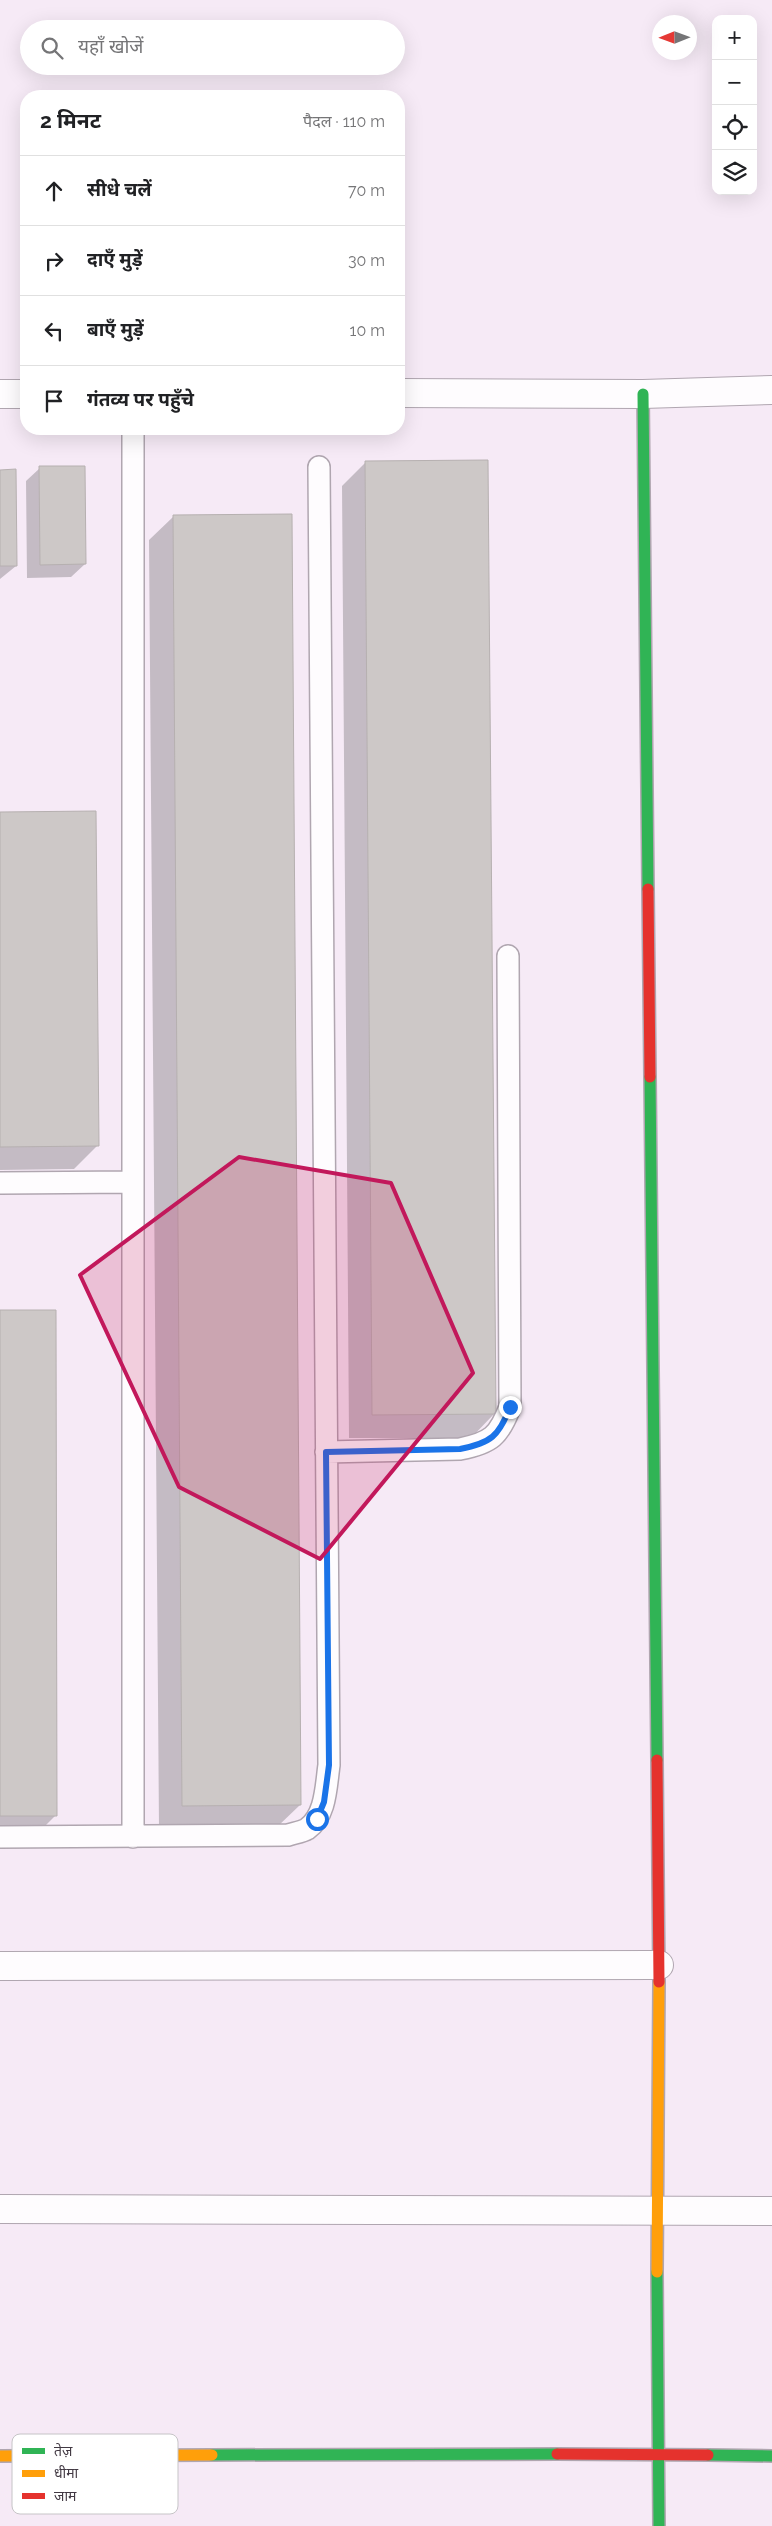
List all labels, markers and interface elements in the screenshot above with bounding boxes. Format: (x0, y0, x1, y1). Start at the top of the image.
north arrow (652, 15, 697, 60)
map controls (712, 15, 757, 195)
button: + (712, 15, 757, 60)
search box (20, 20, 405, 75)
icon: search (38, 34, 66, 62)
text: यहाँ खोजें (78, 35, 143, 57)
button: − (712, 60, 757, 105)
button: locate (712, 105, 757, 150)
text: 2 मिनट (40, 108, 101, 133)
text: पैदल · 110 m (303, 112, 385, 131)
button: layers (712, 150, 757, 195)
icon: ahead (40, 177, 68, 205)
text: सीधे चलें (87, 178, 151, 200)
text: 70 m (348, 181, 385, 200)
icon: right (40, 247, 68, 275)
text: दाएँ मुड़ें (87, 248, 143, 270)
text: 30 m (348, 251, 385, 270)
icon: left (40, 317, 68, 345)
text: बाएँ मुड़ें (87, 318, 144, 340)
text: 10 m (350, 321, 385, 340)
icon: arrive (40, 387, 68, 415)
text: गंतव्य पर पहुँचे (87, 388, 194, 410)
route end (499, 1396, 522, 1419)
route start (306, 1808, 329, 1831)
legend (12, 2434, 178, 2514)
text: तेज़ (54, 2442, 73, 2459)
text: धीमा (54, 2465, 79, 2481)
text: जाम (54, 2488, 77, 2504)

